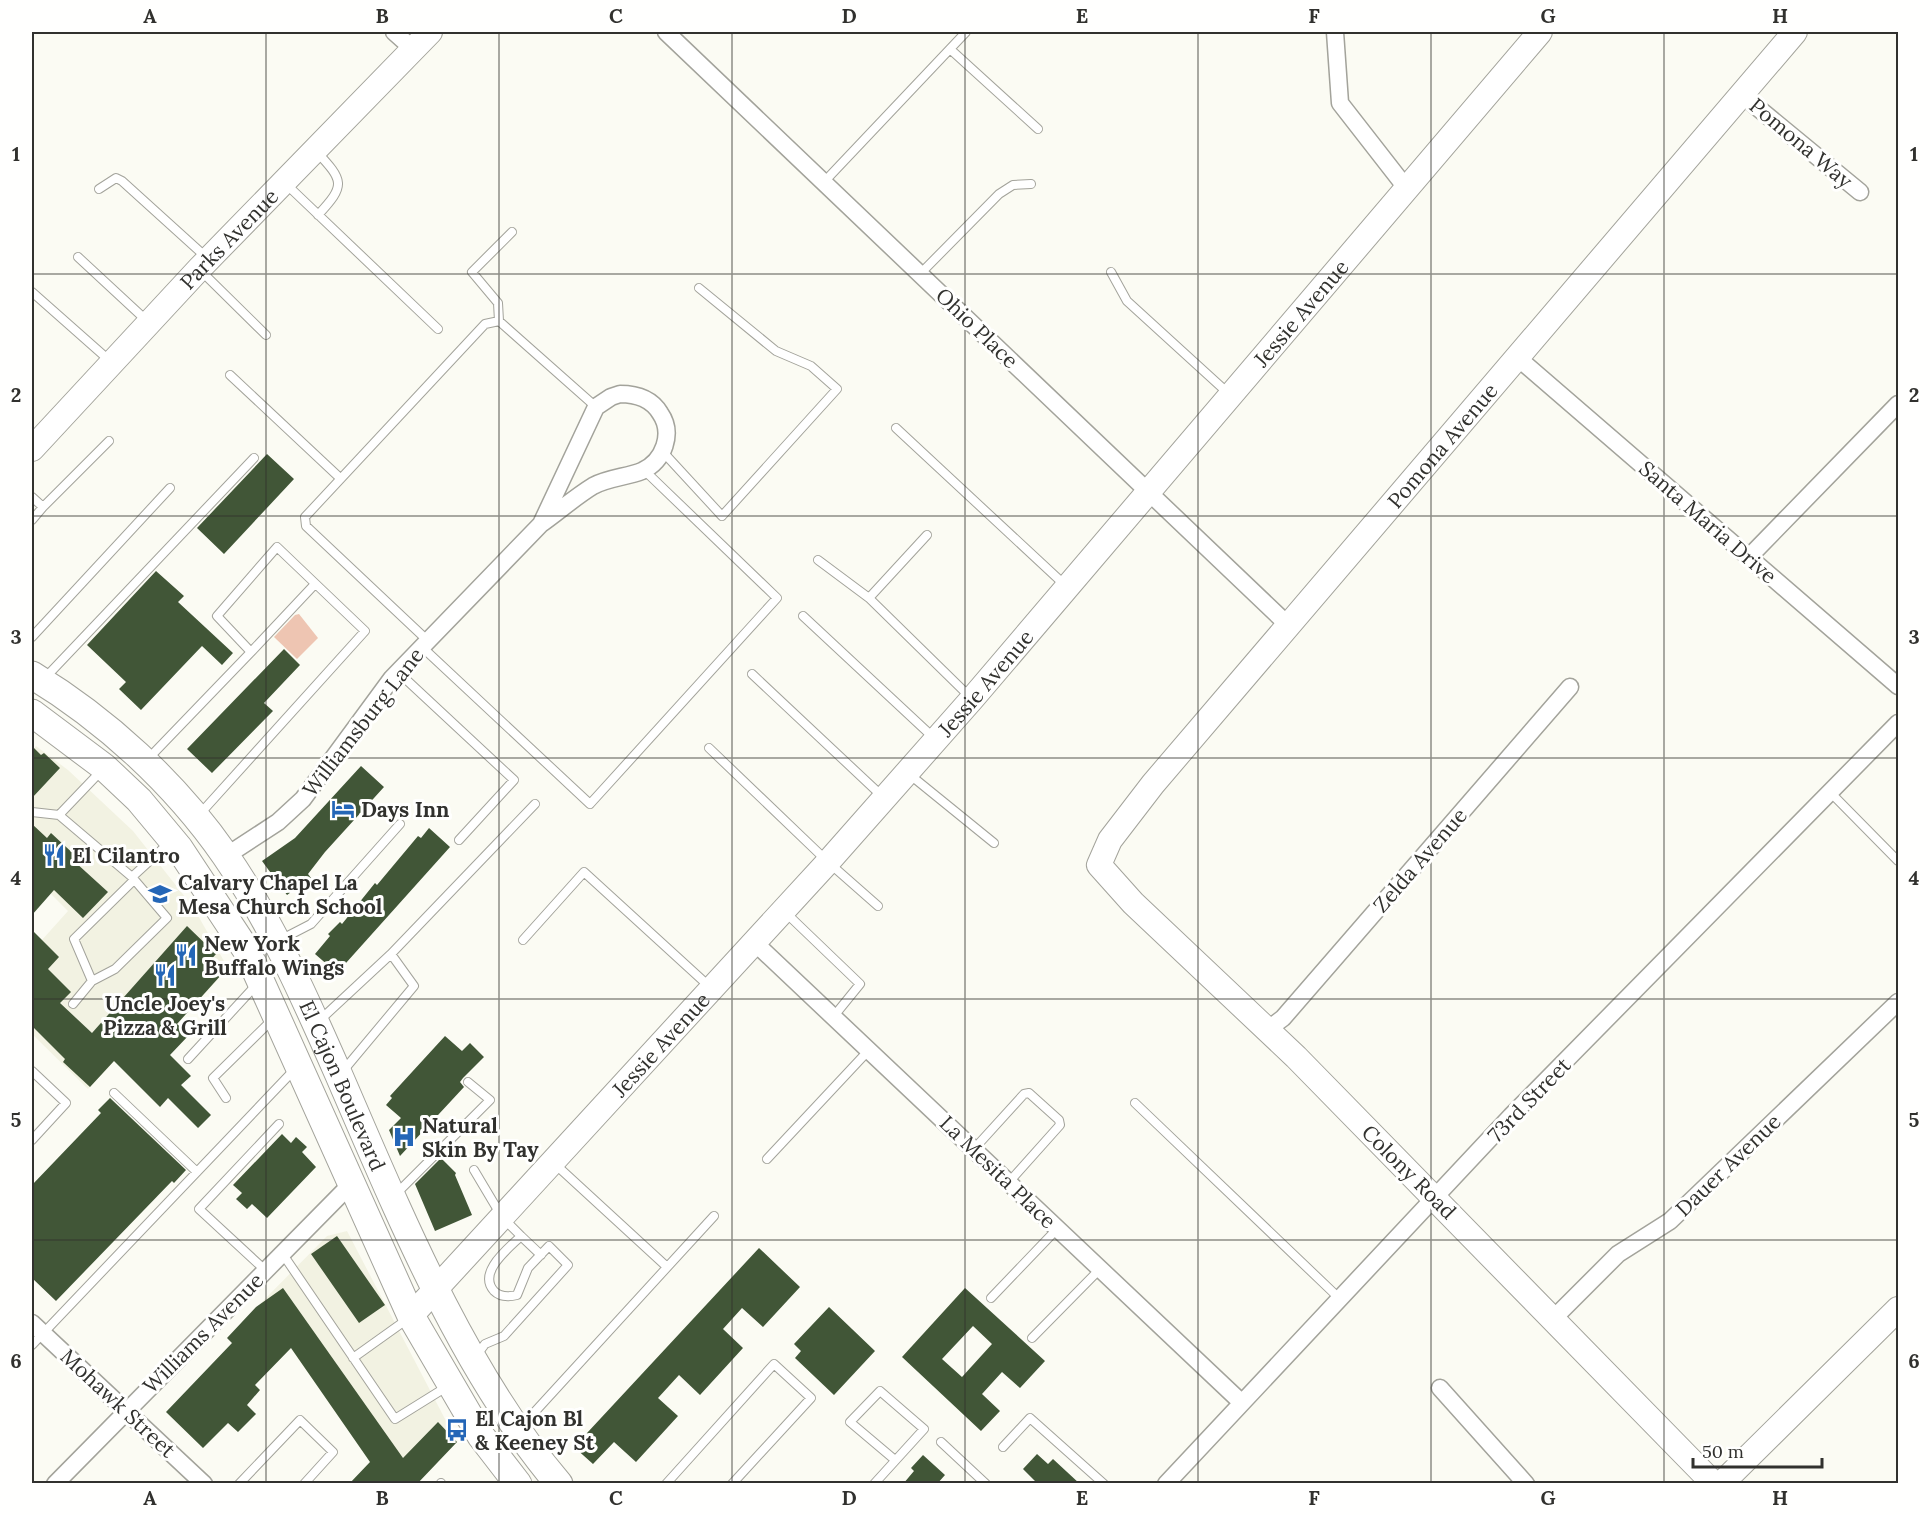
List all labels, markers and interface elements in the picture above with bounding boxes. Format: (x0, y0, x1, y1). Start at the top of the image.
text: A (143, 3, 157, 28)
text: B (375, 3, 389, 28)
text: C (609, 3, 623, 28)
text: D (841, 3, 857, 28)
text: E (1076, 3, 1088, 28)
text: F (1308, 3, 1320, 28)
text: G (1540, 3, 1556, 28)
text: H (1772, 3, 1788, 28)
street label: Pomona Way (1744, 92, 1858, 194)
text: 1 (12, 141, 20, 166)
text: 1 (1910, 141, 1918, 166)
street label: Parks Avenue (174, 183, 284, 295)
street label: Jessie Avenue (1247, 254, 1354, 373)
street label: Ohio Place (930, 282, 1024, 374)
street label: Pomona Avenue (1381, 377, 1503, 514)
text: 2 (11, 382, 21, 407)
text: 2 (1909, 382, 1919, 407)
street label: Santa Maria Drive (1634, 455, 1782, 589)
text: 3 (10, 624, 22, 649)
street label: Jessie Avenue (931, 624, 1039, 743)
text: 3 (1908, 624, 1920, 649)
street label: Williamsburg Lane (296, 642, 430, 802)
hotel icon: Days Inn (330, 796, 356, 822)
place label: Days Inn (361, 796, 450, 823)
street label: Zelda Avenue (1367, 802, 1473, 918)
restaurant icon: El Cilantro (41, 842, 67, 868)
place label: El Cilantro (72, 842, 180, 869)
text: 4 (11, 865, 22, 890)
text: 4 (1909, 865, 1920, 890)
place label: Calvary Chapel La Mesa Church School (178, 869, 383, 920)
school or university icon: Calvary Chapel La Mesa Church School (147, 881, 173, 907)
place label: New York Buffalo Wings (204, 930, 344, 981)
restaurant icon: New York Buffalo Wings (173, 942, 199, 968)
restaurant icon: Uncle Joey's Pizza & Grill (152, 962, 178, 988)
street label: Jessie Avenue (605, 986, 715, 1103)
place label: Uncle Joey's Pizza & Grill (103, 990, 227, 1041)
street label: El Cajon Boulevard (294, 996, 392, 1175)
street label: 73rd Street (1482, 1051, 1577, 1148)
text: 5 (11, 1107, 22, 1132)
text: 5 (1909, 1107, 1920, 1132)
street label: Dauer Avenue (1670, 1108, 1786, 1222)
street label: La Mesita Place (934, 1110, 1062, 1234)
place label: Natural Skin By Tay (422, 1112, 539, 1163)
street label: Colony Road (1356, 1119, 1462, 1225)
hospital icon: Natural Skin By Tay (391, 1124, 417, 1150)
street label: Williams Avenue (137, 1267, 269, 1399)
street label: Mohawk Street (55, 1343, 182, 1464)
text: 6 (10, 1348, 22, 1373)
text: 6 (1908, 1348, 1920, 1373)
place label: El Cajon Bl & Keeney St (475, 1405, 595, 1456)
bus stop icon: El Cajon Bl & Keeney St (444, 1417, 470, 1443)
scale bar (1693, 1431, 1822, 1469)
text: 50 m (1702, 1440, 1744, 1463)
text: A (143, 1485, 157, 1510)
text: B (375, 1485, 389, 1510)
text: C (609, 1485, 623, 1510)
text: D (841, 1485, 857, 1510)
text: E (1076, 1485, 1088, 1510)
text: F (1308, 1485, 1320, 1510)
text: G (1540, 1485, 1556, 1510)
text: H (1772, 1485, 1788, 1510)

